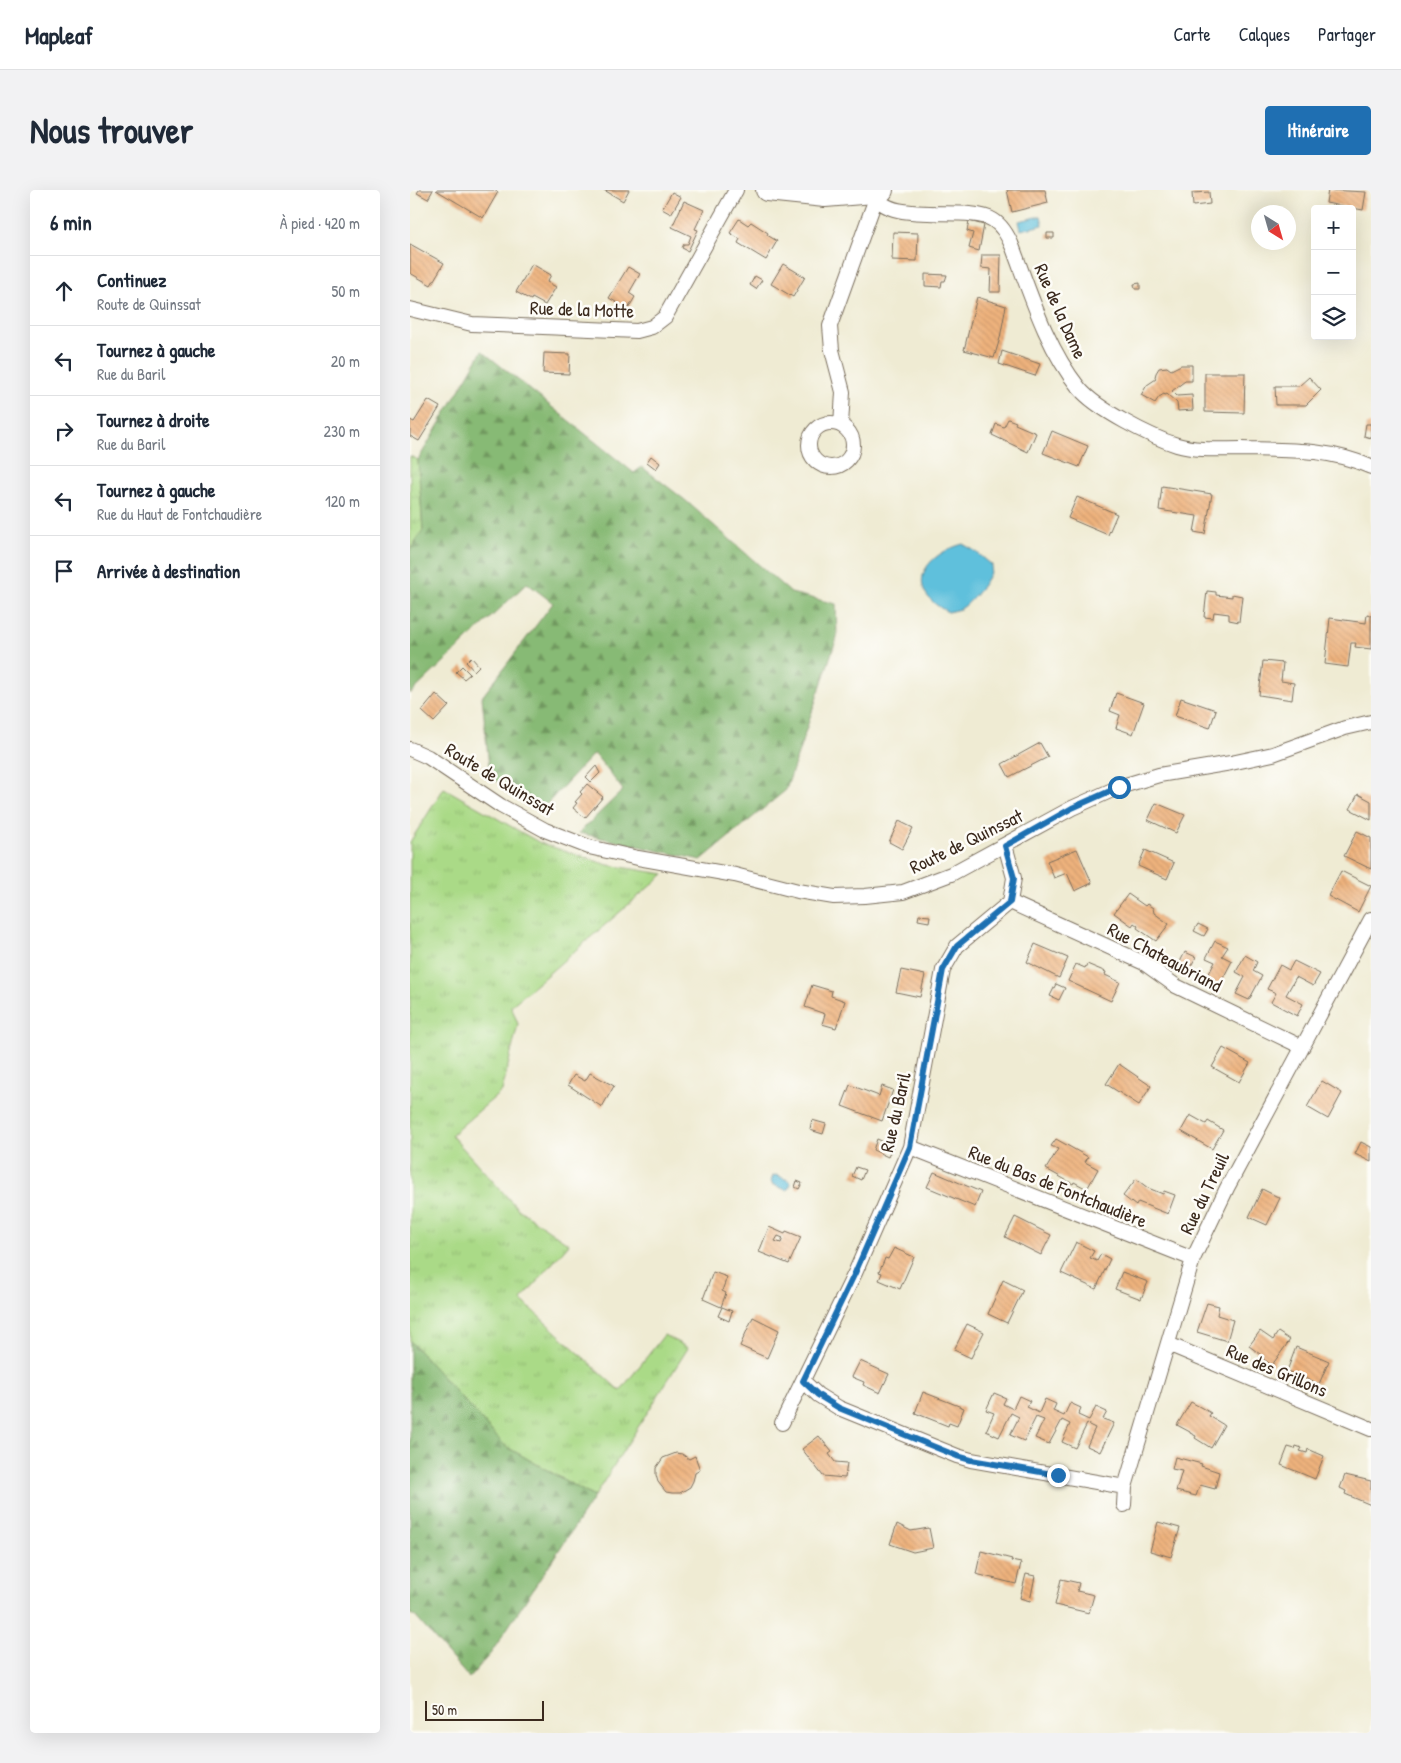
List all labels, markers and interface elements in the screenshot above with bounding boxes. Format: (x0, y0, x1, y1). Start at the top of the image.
text: Mapleaf (25, 19, 93, 51)
text: Carte (1173, 22, 1211, 47)
text: Calques (1239, 22, 1290, 47)
text: Partager (1318, 22, 1376, 47)
button: Itinéraire (1265, 106, 1371, 155)
text: Nous trouver (30, 107, 193, 154)
north arrow (1251, 205, 1296, 250)
map controls (1311, 205, 1356, 340)
button: + (1311, 205, 1356, 250)
text: 6 min (50, 208, 92, 237)
text: À pied · 420 m (280, 212, 360, 234)
button: − (1311, 250, 1356, 295)
street label: Rue de la Dame (1029, 259, 1094, 363)
text: Continuez (97, 267, 166, 293)
icon: ahead (50, 277, 78, 305)
text: 50 m (332, 280, 360, 302)
text: Route de Quinssat (97, 293, 201, 315)
street label: Rue de la Motte (530, 294, 635, 324)
button: layers (1311, 295, 1356, 340)
text: Tournez à gauche (97, 337, 215, 363)
icon: left (50, 347, 78, 375)
text: 20 m (331, 350, 360, 372)
text: Rue du Baril (97, 363, 165, 385)
text: Tournez à droite (97, 407, 210, 433)
icon: right (50, 417, 78, 445)
text: 230 m (324, 420, 360, 442)
text: Rue du Baril (97, 433, 165, 455)
text: Tournez à gauche (97, 477, 215, 503)
icon: left (50, 487, 78, 515)
text: 120 m (325, 490, 360, 512)
text: Rue du Haut de Fontchaudière (97, 503, 262, 525)
icon: arrive (50, 557, 78, 585)
text: Arrivée à destination (97, 558, 240, 584)
street label: Route de Quinssat (441, 736, 560, 822)
route start (1108, 776, 1131, 799)
street label: Route de Quinssat (905, 802, 1027, 880)
street label: Rue Chateaubriand (1103, 916, 1227, 998)
street label: Rue du Baril (873, 1069, 917, 1155)
street label: Rue du Bas de Fontchaudière (965, 1138, 1151, 1234)
street label: Rue du Treuil (1173, 1147, 1235, 1238)
street label: Rue des Grillons (1223, 1337, 1331, 1403)
route end (1047, 1464, 1070, 1487)
scale bar (425, 1698, 544, 1721)
text: 50 m (432, 1700, 457, 1719)

